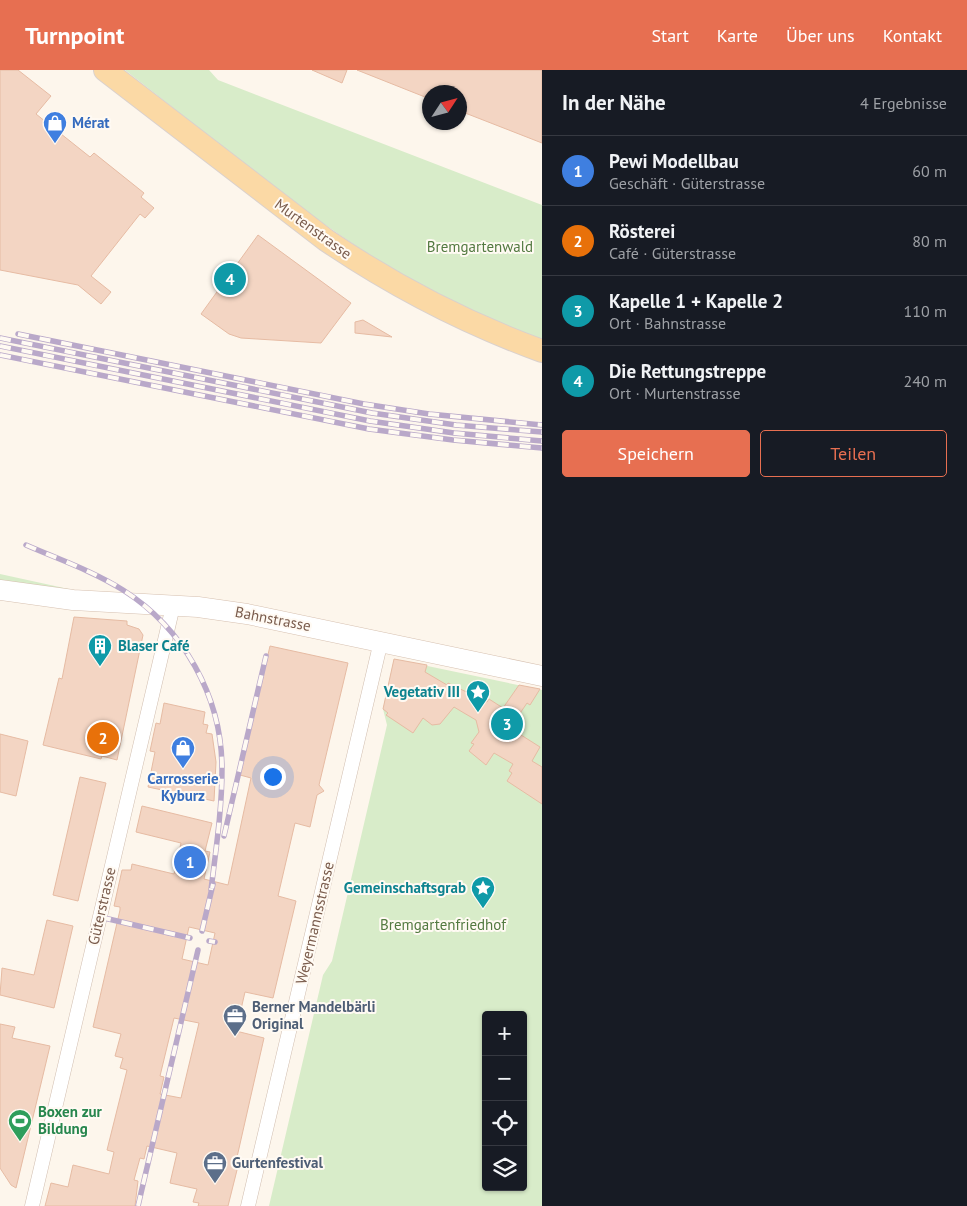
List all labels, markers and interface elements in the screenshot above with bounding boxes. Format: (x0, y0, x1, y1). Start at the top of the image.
text: Turnpoint (25, 20, 124, 51)
text: Start (651, 24, 689, 47)
text: Karte (717, 24, 758, 47)
text: Über uns (786, 24, 855, 47)
text: Kontakt (883, 24, 942, 47)
north arrow (422, 85, 467, 130)
text: In der Nähe (562, 89, 666, 116)
text: 4 Ergebnisse (860, 93, 947, 113)
shop icon: Mérat (42, 110, 68, 144)
place label: Mérat (72, 113, 110, 132)
text: Pewi Modellbau (609, 149, 739, 173)
text: 1 (573, 161, 583, 181)
text: 60 m (912, 161, 947, 181)
text: Geschäft · Güterstrasse (609, 173, 765, 193)
street label: Murtenstrasse (271, 194, 355, 263)
text: Rösterei (609, 219, 675, 243)
text: 2 (573, 231, 583, 251)
text: 80 m (912, 231, 947, 251)
park label: Bremgartenwald (427, 237, 533, 256)
text: Café · Güterstrasse (609, 243, 736, 263)
pin: 4 (214, 260, 246, 298)
text: Kapelle 1 + Kapelle 2 (609, 289, 783, 313)
text: 3 (573, 301, 583, 321)
text: 110 m (904, 301, 947, 321)
text: Ort · Bahnstrasse (609, 313, 726, 333)
text: Die Rettungstreppe (609, 359, 766, 383)
text: 4 (573, 371, 583, 391)
text: 240 m (904, 371, 947, 391)
text: Ort · Murtenstrasse (609, 383, 741, 403)
button: Speichern (562, 430, 750, 477)
button: Teilen (760, 430, 947, 477)
street label: Bahnstrasse (234, 602, 313, 635)
building icon: Blaser Café (87, 633, 113, 667)
place label: Blaser Café (118, 636, 190, 655)
place icon: Vegetativ III (465, 679, 491, 713)
place label: Vegetativ III (383, 682, 460, 701)
pin: 3 (491, 705, 523, 743)
pin: 2 (87, 719, 119, 757)
shop icon: Carrosserie Kyburz (170, 735, 196, 769)
your location (260, 764, 286, 790)
place label: Carrosserie Kyburz (147, 769, 219, 805)
pin: 1 (174, 843, 206, 881)
street label: Weyermannsstrasse (291, 860, 338, 986)
street label: Güterstrasse (83, 865, 120, 947)
place icon: Gemeinschaftsgrab (470, 875, 496, 909)
place label: Gemeinschaftsgrab (344, 878, 466, 897)
park label: Bremgartenfriedhof (380, 915, 507, 934)
place label: Berner Mandelbärli Original (252, 997, 376, 1033)
office icon: Berner Mandelbärli Original (222, 1003, 248, 1037)
map controls (482, 1011, 527, 1191)
button: + (482, 1011, 527, 1056)
button: − (482, 1056, 527, 1101)
button: locate (482, 1101, 527, 1146)
place label: Boxen zur Bildung (38, 1102, 103, 1138)
sports icon: Boxen zur Bildung (7, 1108, 33, 1142)
button: layers (482, 1146, 527, 1191)
office icon: Gurtenfestival (202, 1150, 228, 1184)
place label: Gurtenfestival (232, 1153, 323, 1172)

